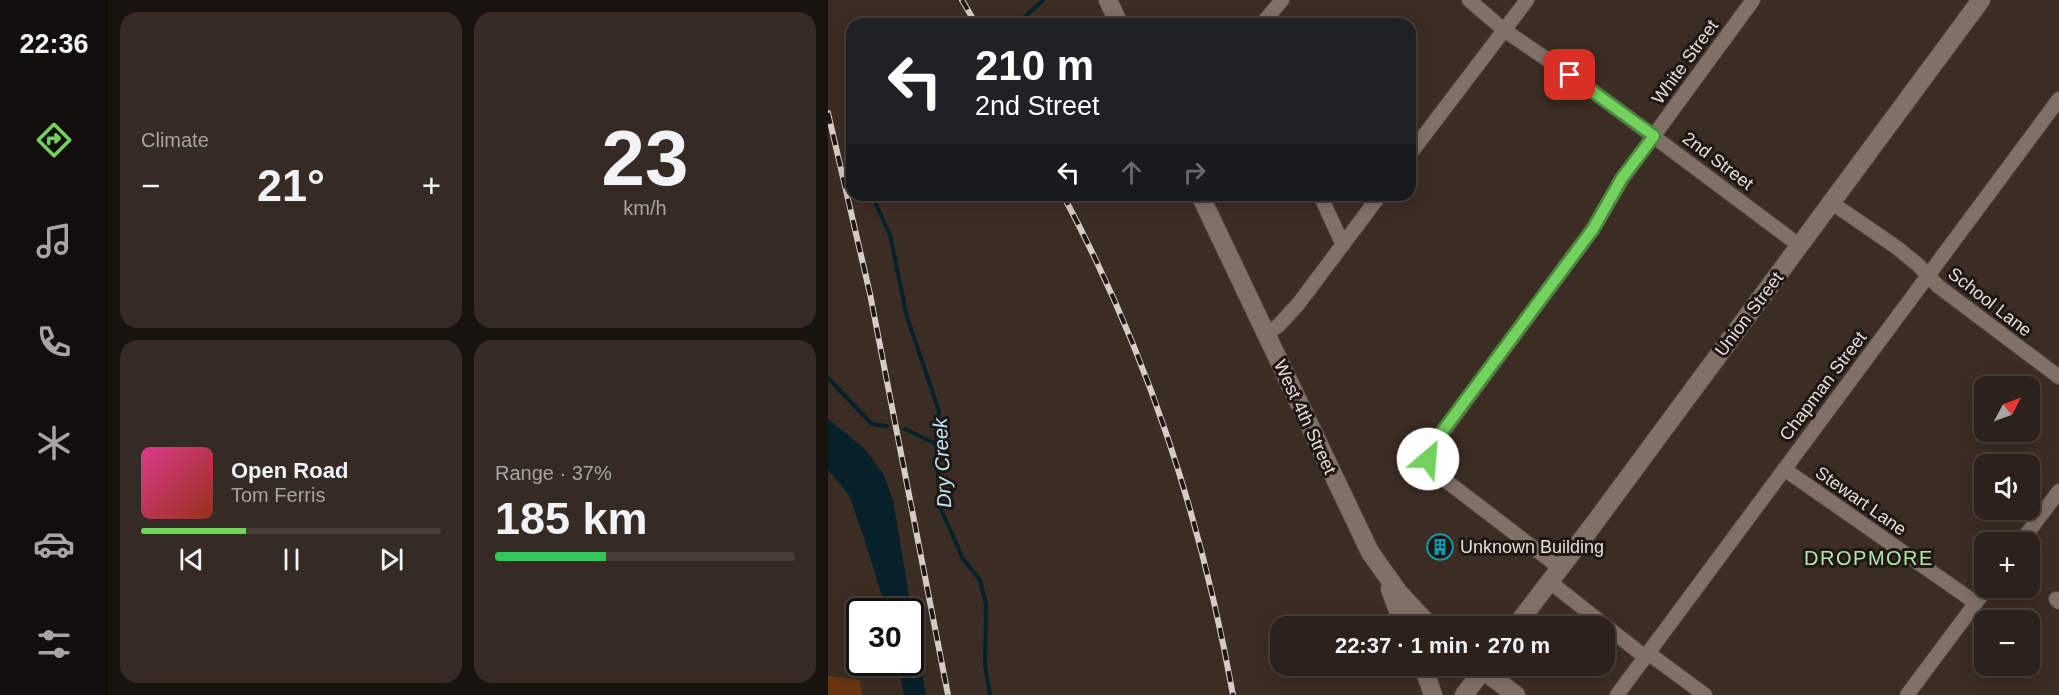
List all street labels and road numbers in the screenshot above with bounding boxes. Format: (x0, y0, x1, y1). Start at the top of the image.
street label: White Street (1648, 16, 1722, 108)
street label: 2nd Street (1679, 128, 1757, 194)
street label: School Lane (1944, 263, 2036, 341)
street label: Union Street (1711, 268, 1787, 360)
street label: Chapman Street (1776, 328, 1870, 444)
street label: West 4th Street (1270, 357, 1340, 477)
street label: Stewart Lane (1812, 462, 1910, 540)

